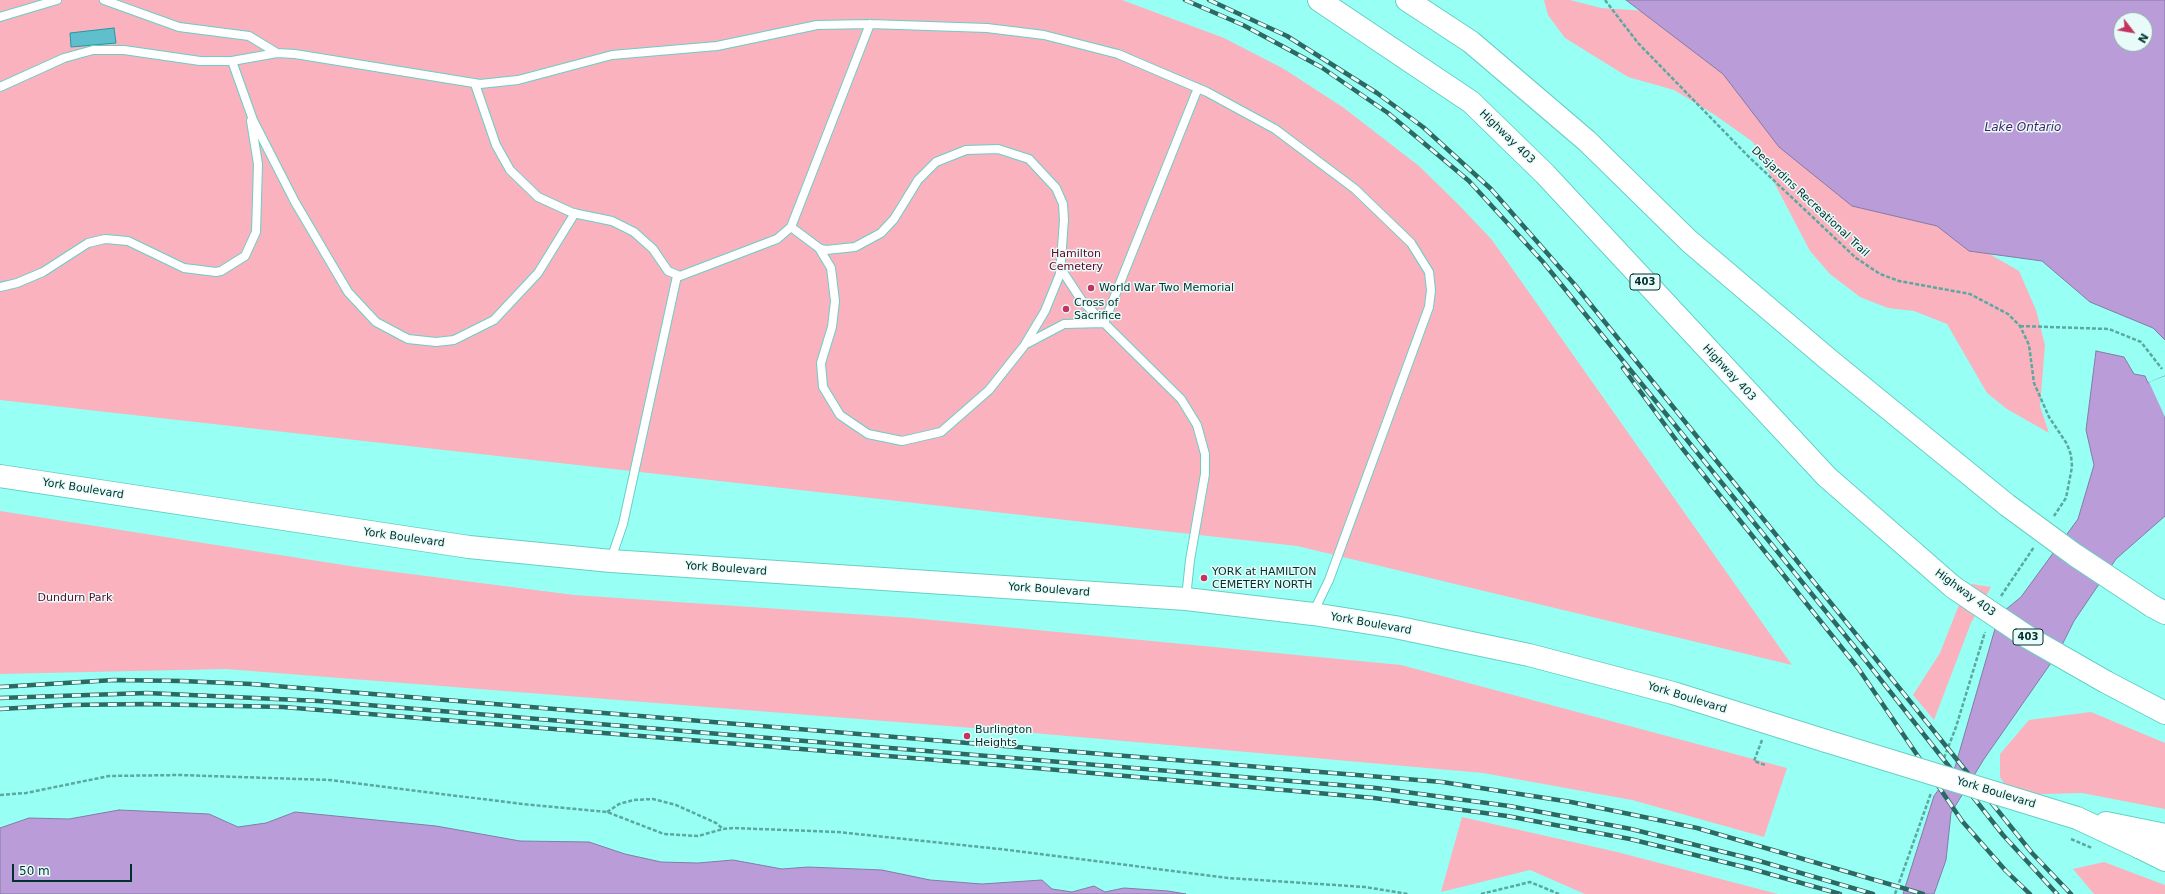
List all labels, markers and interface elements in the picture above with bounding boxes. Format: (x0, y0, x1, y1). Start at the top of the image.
north arrow (2113, 12, 2153, 52)
text: N (2135, 31, 2151, 45)
street label: Highway 403 (1477, 107, 1537, 167)
water label: Lake Ontario (1985, 121, 2061, 135)
street label: Desjardins Recreational Trail (1748, 144, 1872, 260)
park label: Hamilton Cemetery (1049, 247, 1103, 273)
road number: 403 (1630, 274, 1660, 290)
place label: World War Two Memorial (1099, 281, 1234, 295)
marker: World War Two Memorial (1086, 283, 1096, 293)
place label: Cross of Sacrifice (1074, 296, 1121, 322)
marker: Cross of Sacrifice (1061, 304, 1071, 314)
street label: Highway 403 (1700, 342, 1758, 404)
street label: York Boulevard (41, 476, 125, 502)
street label: York Boulevard (362, 526, 446, 550)
street label: York Boulevard (685, 560, 767, 578)
place label: YORK at HAMILTON CEMETERY NORTH (1212, 565, 1316, 591)
street label: Highway 403 (1932, 566, 1998, 620)
marker: YORK at HAMILTON CEMETERY NORTH (1199, 573, 1209, 583)
street label: York Boulevard (1008, 581, 1090, 599)
park label: Dundurn Park (38, 591, 112, 605)
street label: York Boulevard (1329, 610, 1413, 638)
road number: 403 (2013, 629, 2043, 645)
street label: York Boulevard (1646, 680, 1728, 716)
place label: Burlington Heights (975, 723, 1032, 749)
marker: Burlington Heights (962, 731, 972, 741)
street label: York Boulevard (1955, 775, 2037, 811)
scale bar (14, 856, 134, 882)
text: 50 m (19, 864, 50, 878)

